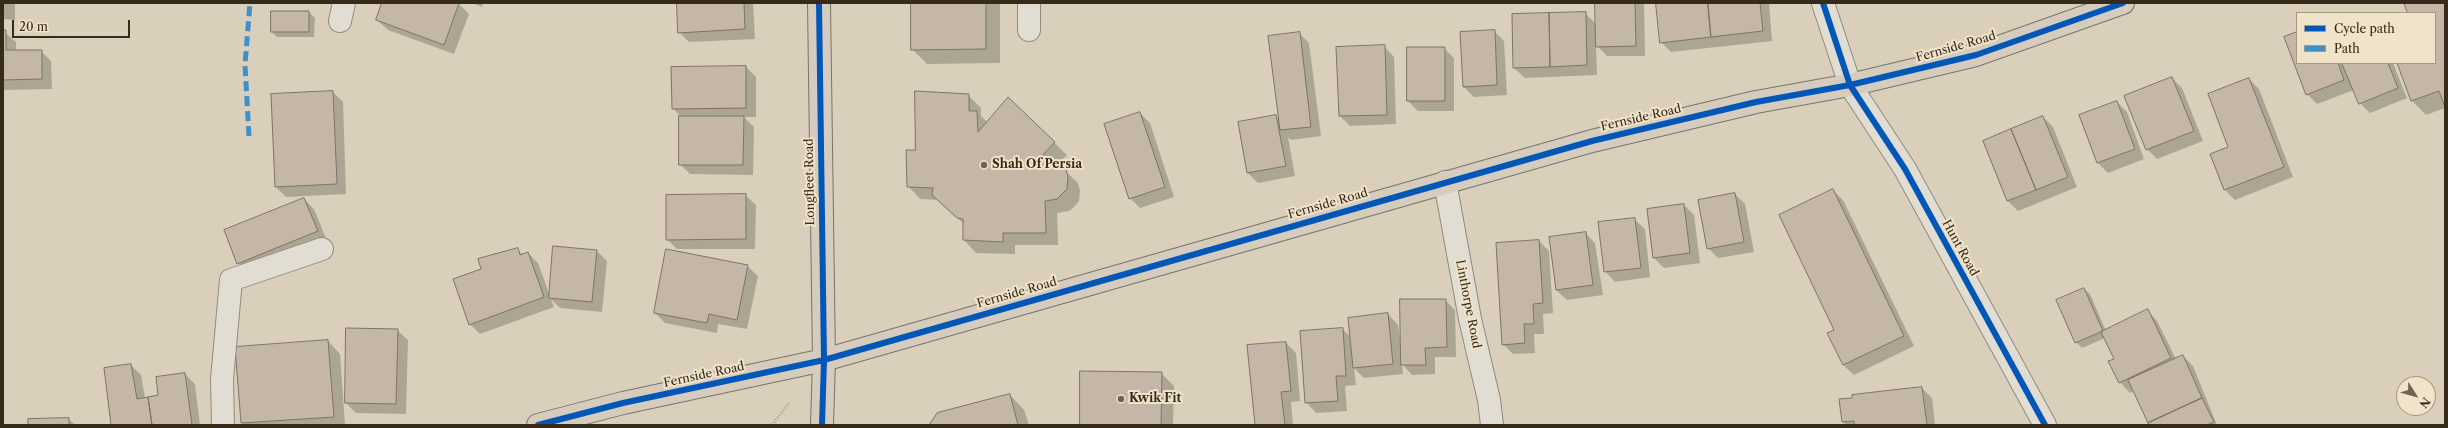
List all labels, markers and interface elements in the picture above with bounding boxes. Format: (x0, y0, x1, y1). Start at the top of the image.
scale bar (14, 12, 132, 38)
legend (2296, 12, 2436, 64)
text: 20 m (19, 19, 48, 34)
text: Cycle path (2334, 21, 2395, 36)
street label: Fernside Road (1914, 29, 1998, 65)
text: Path (2334, 41, 2360, 56)
street label: Fernside Road (1599, 102, 1683, 134)
street label: Longfleet Road (802, 138, 818, 226)
place label: Shah Of Persia (992, 158, 1082, 172)
marker: Shah Of Persia (979, 160, 989, 170)
street label: Fernside Road (1286, 186, 1370, 222)
street label: Hunt Road (1939, 217, 1981, 279)
street label: Linthorpe Road (1452, 258, 1484, 350)
street label: Fernside Road (975, 275, 1059, 311)
street label: Fernside Road (662, 359, 746, 391)
north arrow (2396, 376, 2436, 416)
place label: Kwik Fit (1129, 392, 1181, 406)
marker: Kwik Fit (1116, 394, 1126, 404)
text: N (2416, 395, 2433, 411)

